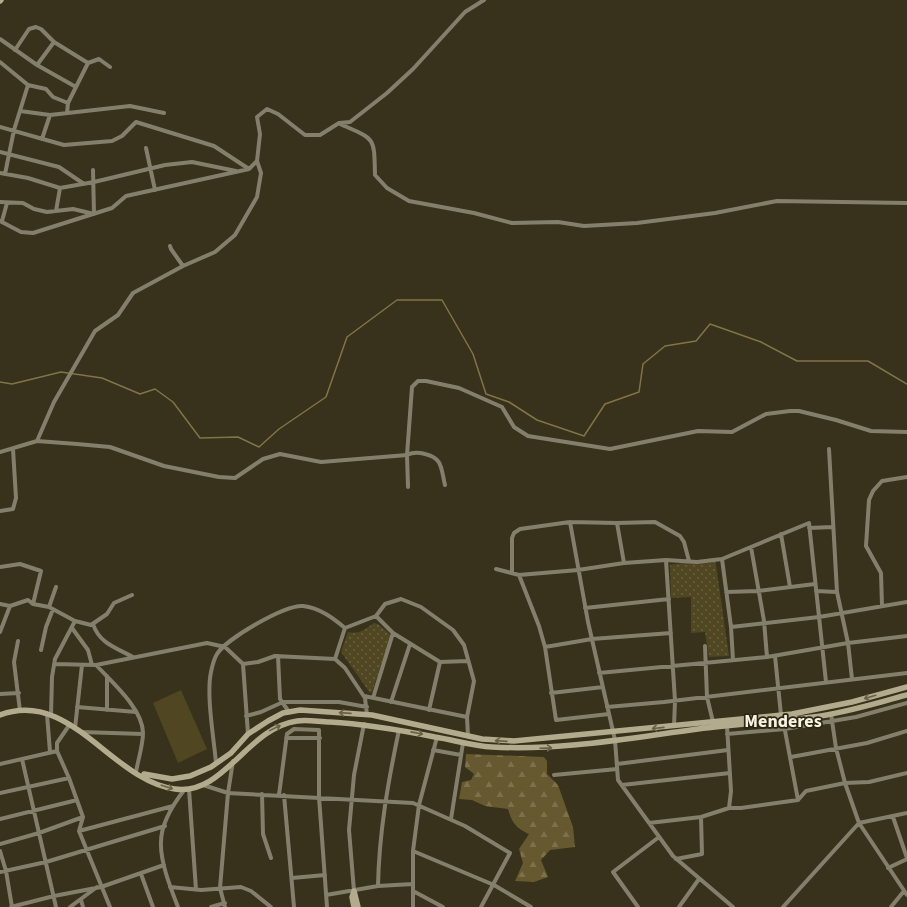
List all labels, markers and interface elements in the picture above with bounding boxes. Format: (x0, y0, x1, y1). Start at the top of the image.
one-way arrow (863, 694, 876, 702)
district label: Menderes (744, 709, 822, 734)
one-way arrow (339, 710, 352, 717)
one-way arrow (269, 724, 281, 731)
one-way arrow (652, 724, 665, 731)
one-way arrow (410, 730, 423, 738)
one-way arrow (495, 737, 508, 744)
one-way arrow (539, 744, 552, 751)
one-way arrow (160, 784, 173, 791)

